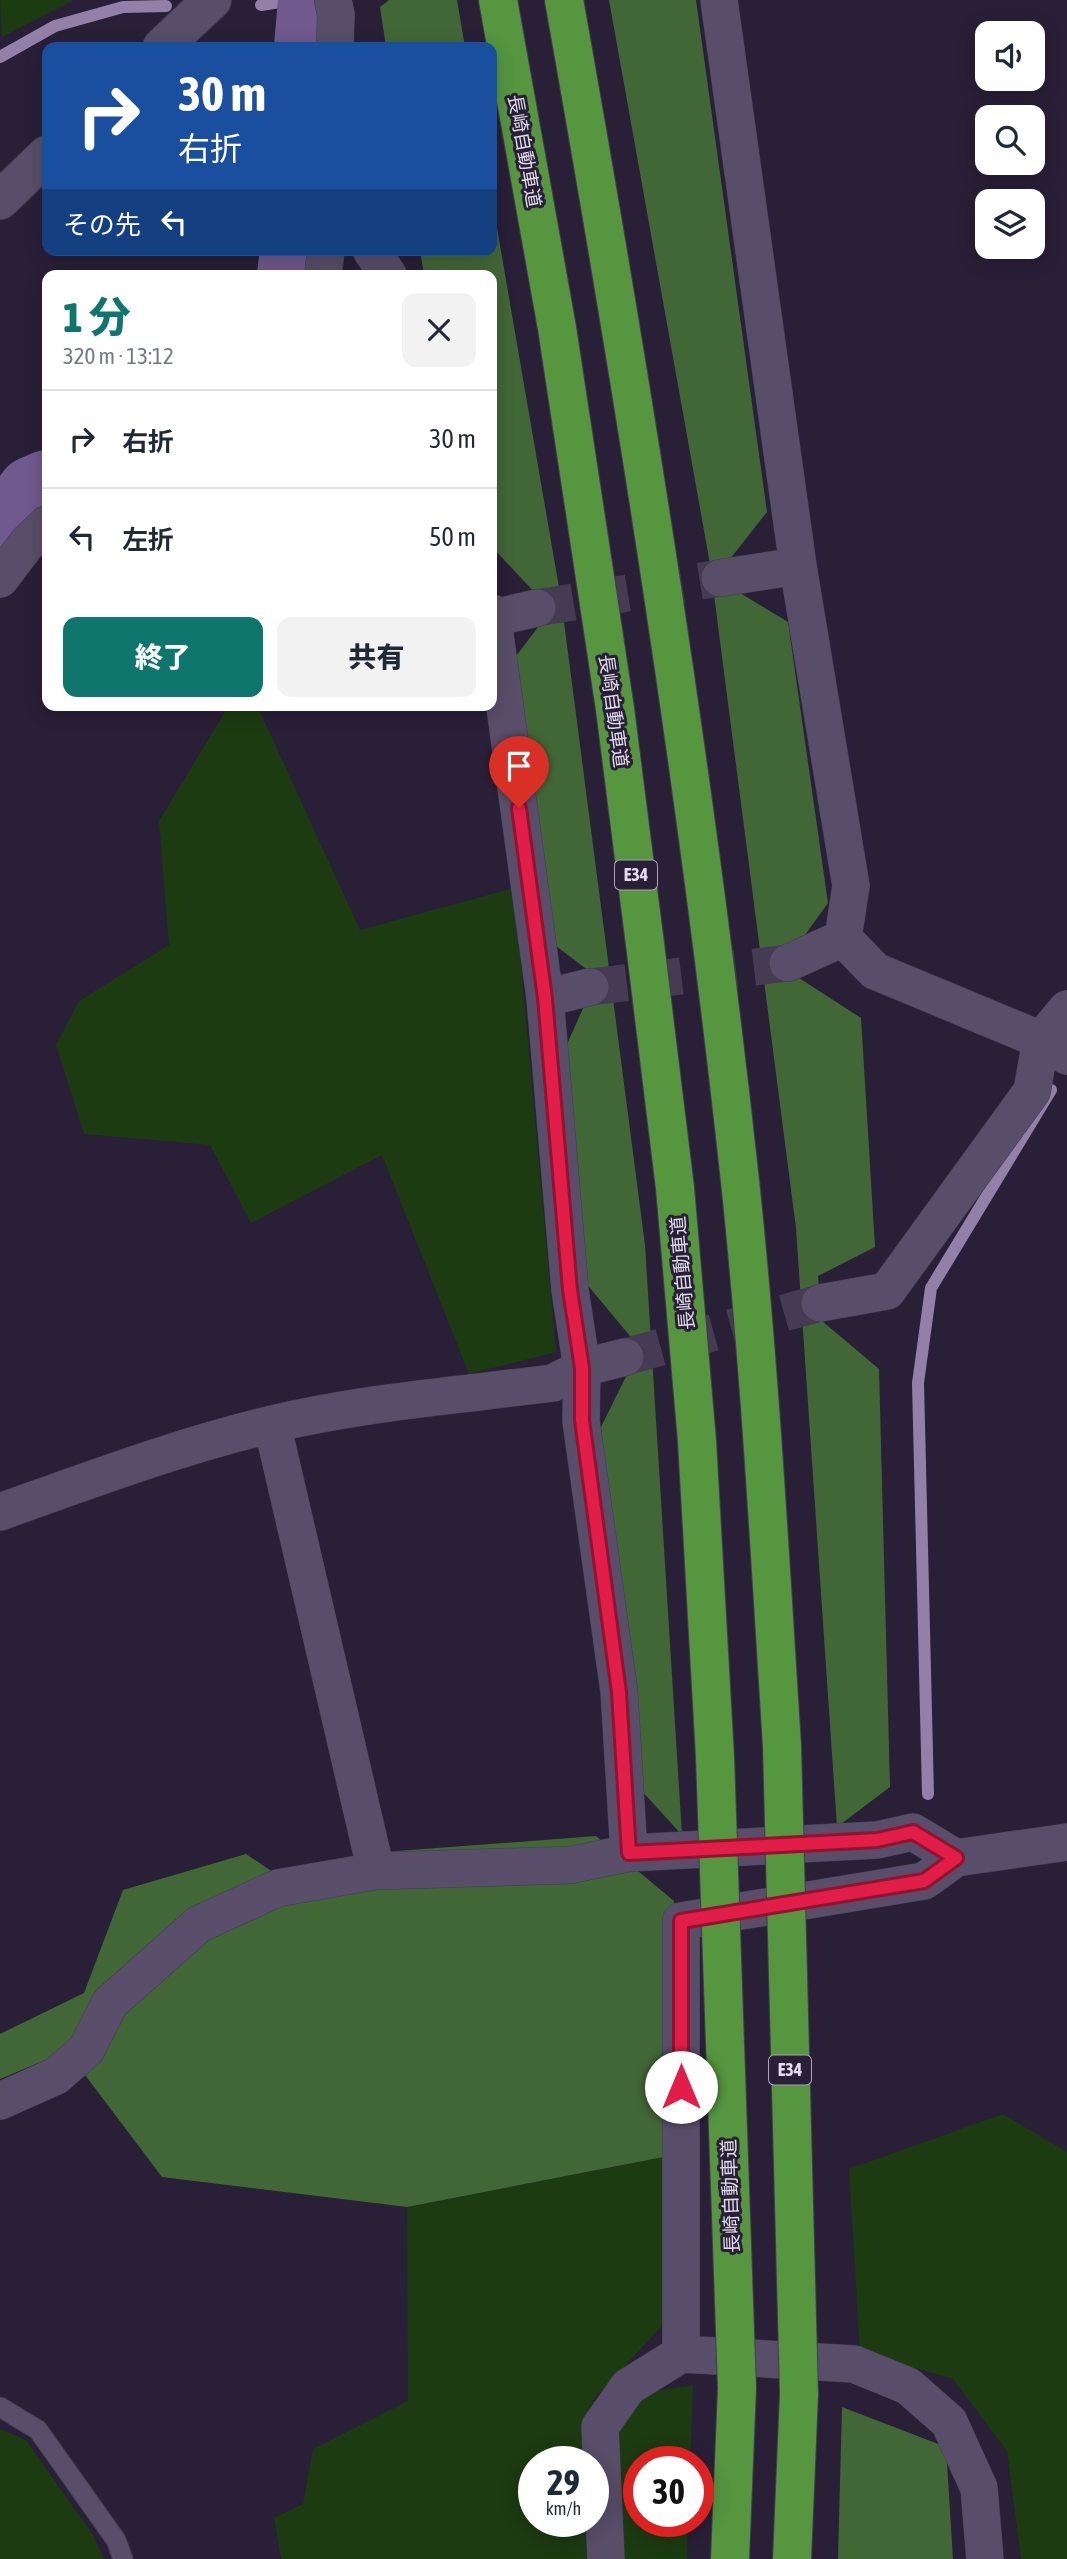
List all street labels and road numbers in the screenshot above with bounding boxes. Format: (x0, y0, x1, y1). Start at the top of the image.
street label: 長崎自動車道 (504, 93, 546, 209)
street label: 長崎自動車道 (595, 653, 633, 769)
road number: E34 (615, 860, 657, 890)
street label: 長崎自動車道 (666, 1215, 698, 1331)
road number: E34 (769, 2056, 811, 2084)
street label: 長崎自動車道 (717, 2139, 743, 2253)

